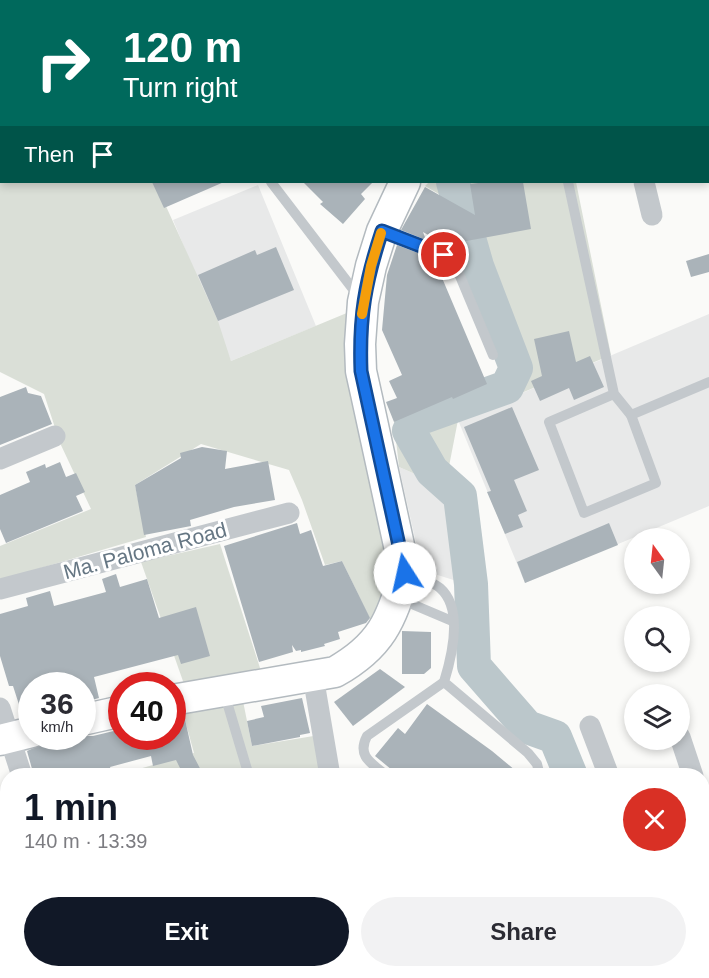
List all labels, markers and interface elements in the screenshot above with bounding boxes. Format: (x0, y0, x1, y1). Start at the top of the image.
icon: right (24, 24, 102, 102)
text: 120 m (123, 24, 242, 71)
text: Turn right (123, 73, 238, 103)
icon: arrive (86, 138, 119, 171)
text: Then (24, 142, 74, 167)
pin (418, 229, 469, 280)
icon: arrive (427, 238, 460, 271)
street label: Ma. Paloma Road (61, 518, 229, 583)
north arrow (624, 528, 690, 594)
map controls (624, 528, 690, 750)
position arrow (373, 541, 437, 605)
button: search (624, 606, 690, 672)
speed limit sign: 40 (108, 672, 186, 750)
button: layers (624, 684, 690, 750)
text: 36 (40, 687, 74, 720)
text: km/h (41, 718, 73, 735)
text: 1 min (24, 787, 118, 828)
button: close (623, 788, 686, 851)
text: 140 m · 13:39 (24, 830, 147, 852)
button: Exit (24, 897, 349, 966)
button: Share (361, 897, 686, 966)

